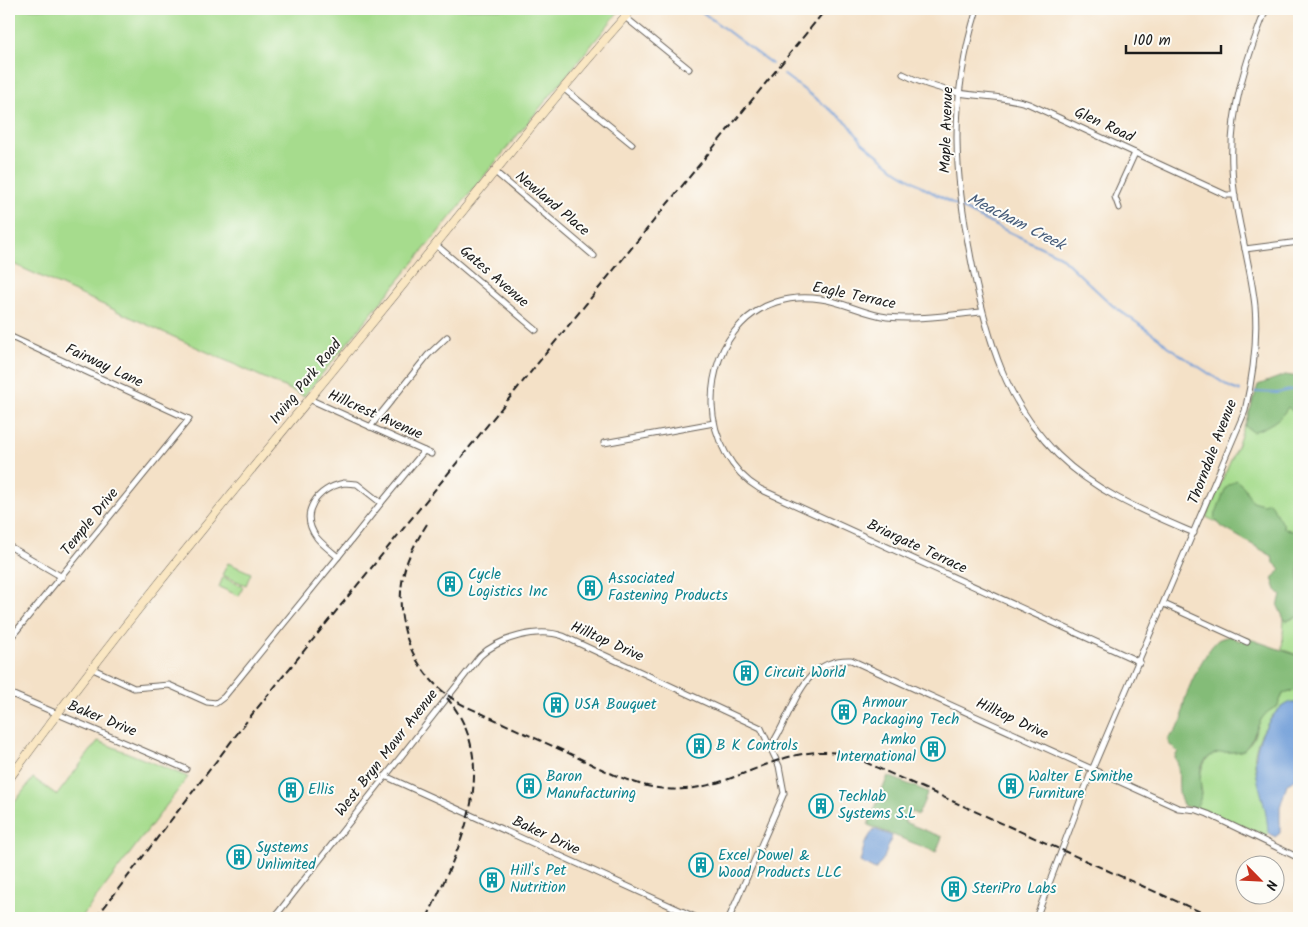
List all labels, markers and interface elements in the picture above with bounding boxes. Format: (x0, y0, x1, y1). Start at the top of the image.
scale bar (1126, 22, 1220, 54)
text: 100 m (1133, 29, 1171, 53)
street label: Maple Avenue (933, 86, 961, 174)
street label: Glen Road (1070, 101, 1138, 150)
street label: Newland Place (509, 165, 595, 243)
water label: Meacham Creek (963, 187, 1071, 258)
street label: Gates Avenue (454, 240, 534, 314)
street label: Eagle Terrace (810, 275, 898, 317)
street label: Irving Park Road (264, 334, 348, 430)
street label: Fairway Lane (61, 337, 147, 395)
street label: Hillcrest Avenue (324, 383, 427, 447)
street label: Thorndale Avenue (1182, 396, 1244, 508)
street label: Temple Drive (55, 483, 125, 561)
street label: Briargate Terrace (863, 513, 971, 581)
place label: Cycle Logistics Inc (468, 563, 548, 604)
place label: Associated Fastening Products (608, 567, 729, 608)
building icon: Cycle Logistics Inc (437, 571, 463, 597)
building icon: Associated Fastening Products (577, 575, 603, 601)
street label: Hilltop Drive (566, 615, 648, 669)
building icon: Circuit World (733, 660, 759, 686)
place label: Circuit World (764, 661, 846, 685)
street label: West Bryn Mawr Avenue (329, 684, 445, 822)
place label: Armour Packaging Tech (862, 691, 959, 732)
building icon: USA Bouquet (543, 692, 569, 718)
street label: Hilltop Drive (972, 692, 1053, 746)
place label: USA Bouquet (574, 693, 657, 717)
street label: Baker Drive (64, 694, 140, 744)
building icon: Armour Packaging Tech (831, 699, 857, 725)
place label: Amko International (836, 728, 916, 769)
building icon: B K Controls (686, 733, 712, 759)
place label: B K Controls (716, 734, 798, 758)
building icon: Amko International (920, 736, 946, 762)
place label: Baron Manufacturing (546, 765, 636, 806)
place label: Walter E Smithe Furniture (1028, 765, 1133, 806)
building icon: Baron Manufacturing (516, 773, 542, 799)
building icon: Walter E Smithe Furniture (998, 773, 1024, 799)
building icon: Ellis (278, 777, 304, 803)
place label: Ellis (308, 778, 335, 802)
place label: Techlab Systems S.L (838, 785, 916, 826)
building icon: Techlab Systems S.L (808, 793, 834, 819)
street label: Baker Drive (508, 810, 584, 862)
place label: Systems Unlimited (256, 836, 316, 877)
building icon: Systems Unlimited (226, 844, 252, 870)
place label: Excel Dowel & Wood Products LLC (718, 844, 842, 885)
building icon: Excel Dowel & Wood Products LLC (688, 852, 714, 878)
north arrow (1236, 854, 1286, 904)
place label: Hill's Pet Nutrition (510, 859, 566, 900)
building icon: Hill's Pet Nutrition (479, 867, 505, 893)
building icon: SteriPro Labs (941, 876, 967, 902)
text: N (1259, 876, 1283, 894)
place label: SteriPro Labs (972, 877, 1057, 901)

